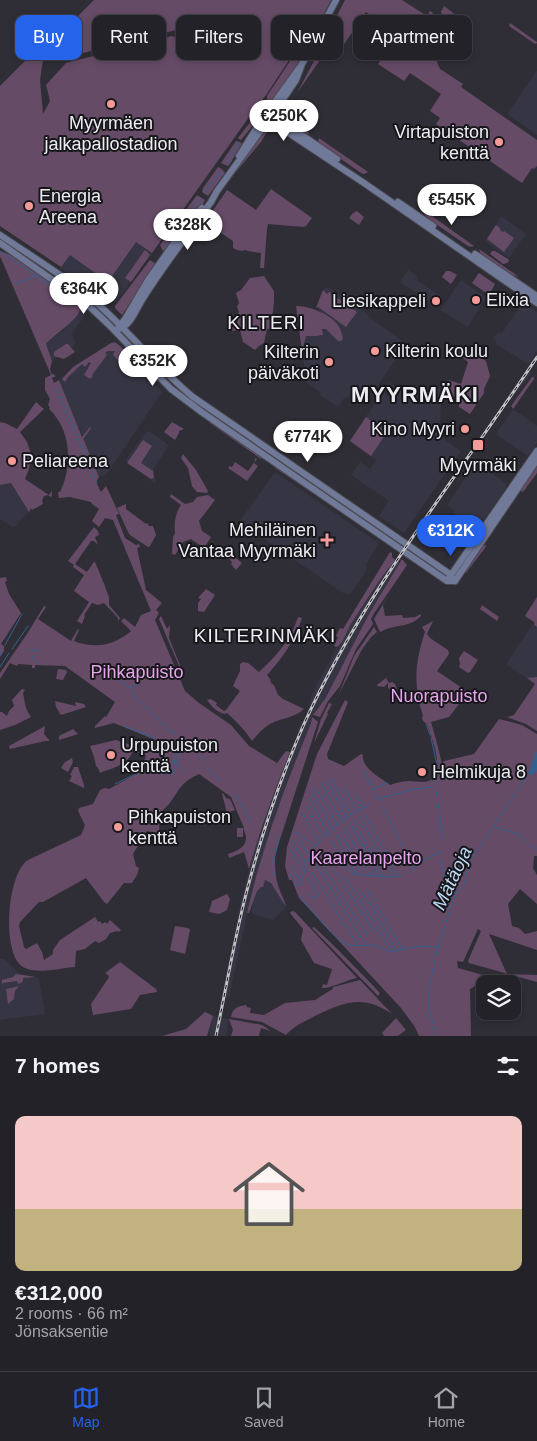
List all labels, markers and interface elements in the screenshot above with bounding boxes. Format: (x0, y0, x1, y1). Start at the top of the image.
chip: Buy (15, 15, 82, 60)
chip: Rent (92, 15, 166, 60)
chip: Filters (176, 15, 261, 60)
chip: New (271, 15, 343, 60)
chip: Apartment (353, 15, 472, 60)
marker: Myyrmäen jalkapallostadion (105, 98, 117, 110)
pin: €250K (249, 100, 319, 142)
text: €250K (260, 107, 308, 124)
place label: Myyrmäen jalkapallostadion (43, 113, 178, 154)
place label: Virtapuiston kenttä (394, 122, 490, 163)
marker: Virtapuiston kenttä (493, 136, 505, 148)
pin: €545K (417, 184, 487, 226)
place label: Energia Areena (39, 186, 102, 227)
text: €545K (428, 191, 476, 208)
marker: Energia Areena (23, 200, 35, 212)
pin: €328K (153, 208, 223, 251)
text: €328K (164, 216, 212, 233)
pin: €364K (49, 272, 119, 315)
text: €364K (60, 280, 108, 297)
place label: Elixia (486, 290, 530, 310)
place label: Liesikappeli (332, 291, 426, 311)
marker: Elixia (470, 294, 482, 306)
marker: Liesikappeli (430, 295, 442, 307)
district label: KILTERI (227, 312, 305, 333)
place label: Kilterin koulu (385, 341, 488, 361)
place label: Kilterin päiväkoti (248, 342, 319, 383)
pin: €352K (118, 344, 188, 387)
marker: Kilterin koulu (369, 345, 381, 357)
text: €352K (129, 352, 177, 369)
marker: Kilterin päiväkoti (323, 356, 335, 368)
district label: MYYRMÄKI (351, 382, 479, 407)
place label: Kino Myyri (371, 419, 455, 439)
pin: €774K (273, 420, 343, 463)
marker: Kino Myyri (459, 423, 471, 435)
text: €774K (284, 428, 332, 445)
marker: Myyrmäki (471, 438, 485, 452)
place label: Peliareena (22, 451, 109, 471)
marker: Peliareena (6, 455, 18, 467)
place label: Myyrmäki (440, 455, 517, 475)
pin: €312K (416, 514, 486, 557)
place label: Mehiläinen Vantaa Myyrmäki (178, 520, 316, 561)
text: €312K (427, 522, 475, 539)
marker: Mehiläinen Vantaa Myyrmäki (320, 533, 334, 547)
district label: KILTERINMÄKI (194, 625, 336, 646)
park label: Pihkapuisto (90, 662, 184, 682)
park label: Nuorapuisto (390, 686, 488, 706)
place label: Urpupuiston kenttä (121, 735, 218, 776)
marker: Urpupuiston kenttä (105, 749, 117, 761)
place label: Helmikuja 8 (432, 762, 526, 782)
marker: Helmikuja 8 (416, 766, 428, 778)
place label: Pihkapuiston kenttä (128, 807, 231, 848)
marker: Pihkapuiston kenttä (112, 821, 124, 833)
water label: Mätäoja (428, 843, 476, 913)
park label: Kaarelanpelto (310, 848, 422, 868)
map controls (476, 975, 521, 1020)
button: layers (476, 975, 521, 1020)
icon: filters (494, 1052, 522, 1080)
text: 7 homes (15, 1054, 100, 1077)
icon: home (224, 1149, 314, 1239)
text: €312,000 (15, 1281, 103, 1304)
text: 2 rooms · 66 m² (15, 1305, 128, 1322)
text: Jönsaksentie (15, 1323, 108, 1340)
tab: Map (72, 1384, 100, 1430)
tab: Saved (244, 1384, 284, 1430)
tab: Home (428, 1384, 465, 1430)

